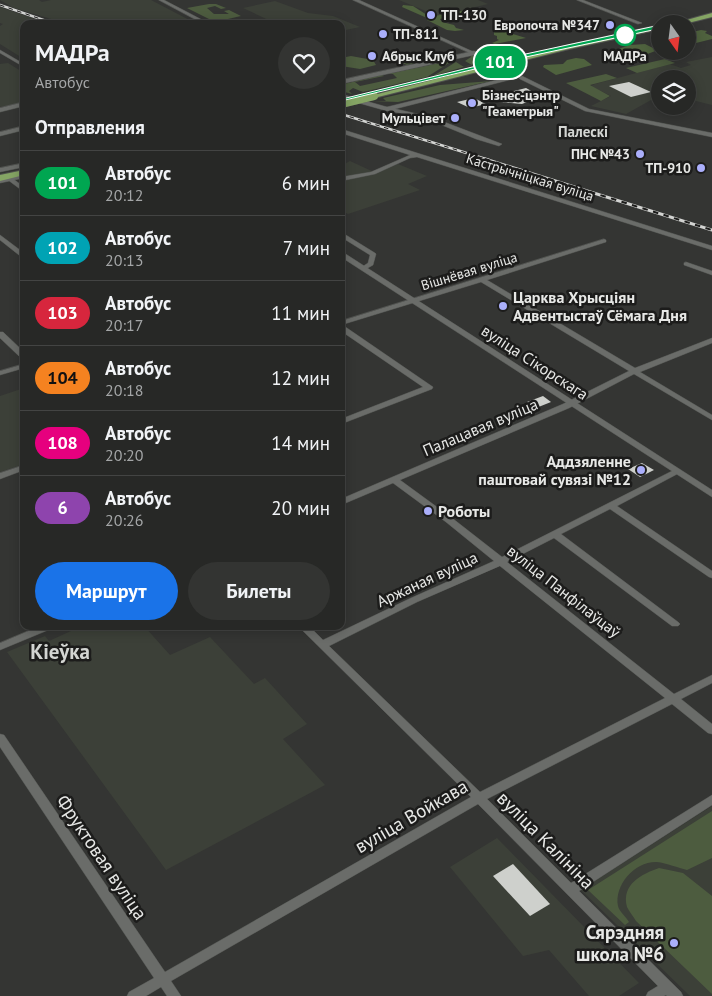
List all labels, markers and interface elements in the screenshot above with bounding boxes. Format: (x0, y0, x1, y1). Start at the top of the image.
place label: ТП-130 (441, 6, 487, 24)
marker: ТП-130 (425, 9, 437, 21)
north arrow (651, 15, 696, 60)
map controls (651, 15, 696, 115)
place label: Европочта №347 (494, 16, 600, 34)
marker: Европочта №347 (604, 19, 616, 31)
marker: МАДРа (614, 24, 636, 46)
place label: ТП-811 (393, 25, 439, 43)
marker: ТП-811 (377, 28, 389, 40)
text: МАДРа (35, 37, 110, 68)
button: heart (278, 37, 330, 89)
line badge: 101 (471, 46, 529, 78)
place label: Абрыс Клуб (382, 47, 455, 65)
place label: МАДРа (603, 47, 647, 65)
marker: Абрыс Клуб (366, 50, 378, 62)
text: 101 (485, 50, 515, 73)
button: layers (651, 70, 696, 115)
text: Автобус (35, 72, 90, 92)
place label: Бізнес-цэнтр "Геаметрыя" (482, 86, 561, 120)
marker: Бізнес-цэнтр "Геаметрыя" (466, 97, 478, 109)
place label: Мульцівет (382, 109, 445, 127)
marker: Мульцівет (449, 112, 461, 124)
text: Отправления (35, 115, 145, 139)
district label: Палескі (558, 122, 608, 141)
place label: ПНС №43 (571, 145, 630, 163)
marker: ПНС №43 (634, 148, 646, 160)
street label: Кастрычніцкая вуліца (464, 149, 596, 205)
place label: ТП-910 (645, 159, 691, 177)
text: Автобус (105, 161, 171, 185)
marker: ТП-910 (695, 162, 707, 174)
text: 101 (47, 171, 78, 194)
text: 6 мин (282, 171, 330, 195)
text: 20:12 (105, 185, 143, 205)
text: Автобус (105, 226, 171, 250)
text: 102 (47, 236, 78, 259)
text: 7 мин (283, 236, 330, 260)
street label: Вішнёвая вуліца (419, 248, 519, 294)
text: 20:13 (105, 250, 143, 270)
place label: Царква Хрысціян Адвентыстаў Сёмага Дня (513, 287, 687, 325)
text: Автобус (105, 291, 171, 315)
marker: Царква Хрысціян Адвентыстаў Сёмага Дня (497, 300, 509, 312)
text: 103 (47, 301, 78, 324)
text: 11 мин (271, 301, 330, 325)
text: 20:17 (105, 315, 143, 335)
street label: вуліца Сікорскага (478, 320, 592, 404)
text: Автобус (105, 356, 171, 380)
text: 104 (47, 366, 78, 389)
text: 12 мин (271, 366, 330, 390)
text: 20:18 (105, 380, 143, 400)
street label: Палацавая вуліца (419, 394, 541, 460)
text: Автобус (105, 421, 171, 445)
text: 108 (47, 431, 78, 454)
text: 14 мин (271, 431, 330, 455)
text: 20:20 (105, 445, 143, 465)
place label: Аддзяленне паштовай сувязі №12 (478, 451, 631, 489)
marker: Аддзяленне паштовай сувязі №12 (635, 464, 647, 476)
text: Автобус (105, 486, 171, 510)
text: 6 (57, 496, 68, 519)
text: 20 мин (271, 496, 330, 520)
place label: Роботы (438, 501, 490, 521)
marker: Роботы (422, 505, 434, 517)
text: 20:26 (105, 510, 143, 530)
street label: вуліца Панфілаўцаў (503, 541, 625, 642)
street label: Аржаная вуліца (373, 547, 481, 611)
button: Маршрут (35, 562, 178, 620)
button: Билеты (188, 562, 330, 620)
district label: Кіеўка (30, 638, 90, 665)
street label: вуліца Войкава (350, 774, 472, 858)
street label: вуліца Калініна (492, 786, 600, 894)
street label: Фруктовая вуліца (51, 790, 153, 924)
place label: Сярэдняя школа №6 (576, 920, 664, 966)
marker: Сярэдняя школа №6 (668, 937, 680, 949)

